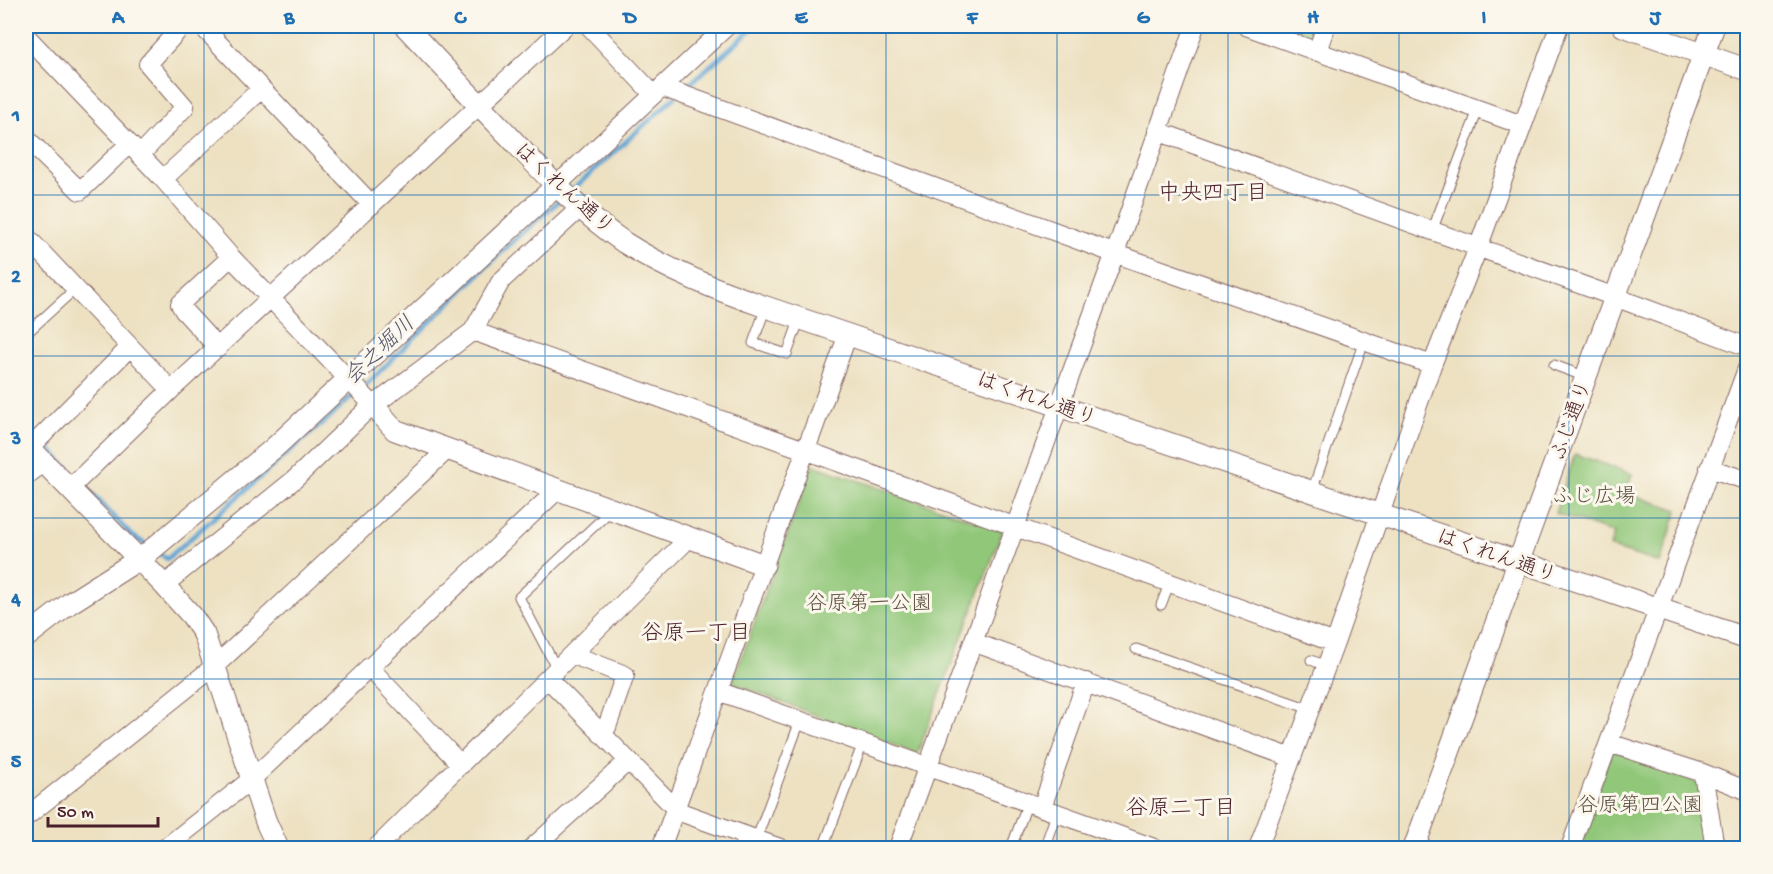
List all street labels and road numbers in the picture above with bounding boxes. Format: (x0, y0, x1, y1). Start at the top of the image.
street label: はくれん通り (507, 138, 619, 242)
street label: はくれん通り (972, 368, 1100, 434)
street label: ふじ通り (1546, 377, 1599, 465)
street label: はくれん通り (1432, 525, 1560, 591)

